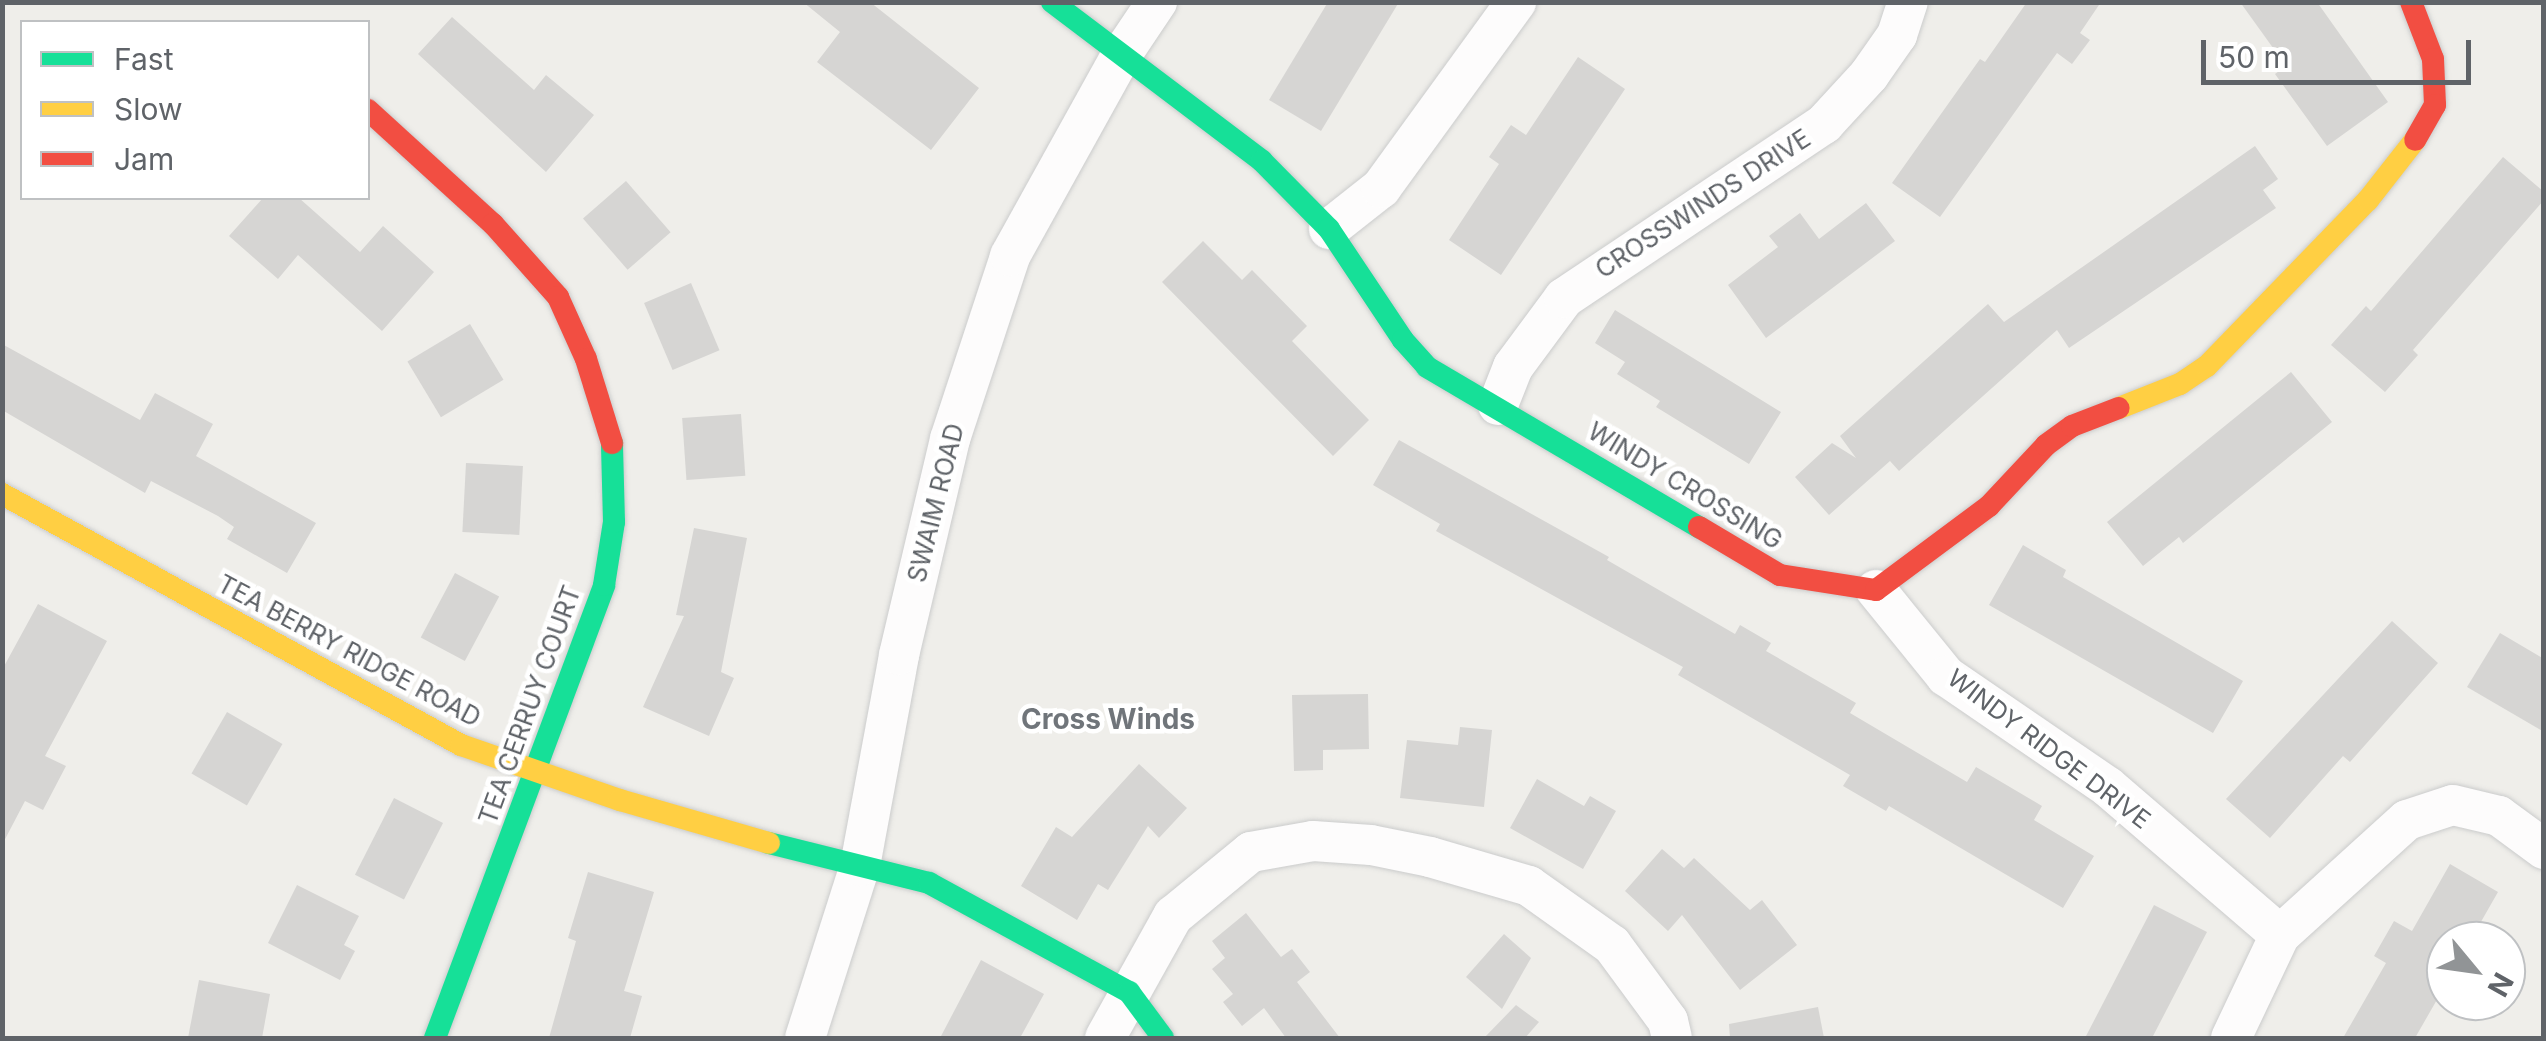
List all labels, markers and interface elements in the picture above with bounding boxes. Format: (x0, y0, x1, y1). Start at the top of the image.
legend (20, 20, 370, 200)
scale bar (2206, 20, 2476, 82)
text: 50 m (2218, 39, 2290, 75)
text: Fast (114, 41, 173, 77)
text: Slow (114, 91, 183, 127)
street label: CROSSWINDS DRIVE (1590, 123, 1816, 285)
text: Jam (114, 141, 174, 177)
street label: WINDY CROSSING (1583, 416, 1787, 556)
street label: SWAIM ROAD (902, 421, 970, 585)
street label: TEA BERRY RIDGE ROAD (212, 569, 486, 733)
street label: TEA CERRUY COURT (473, 582, 587, 828)
street label: WINDY RIDGE DRIVE (1942, 663, 2156, 835)
district label: Cross Winds (1021, 702, 1195, 736)
north arrow (2426, 921, 2526, 1021)
text: N (2480, 967, 2521, 1002)

